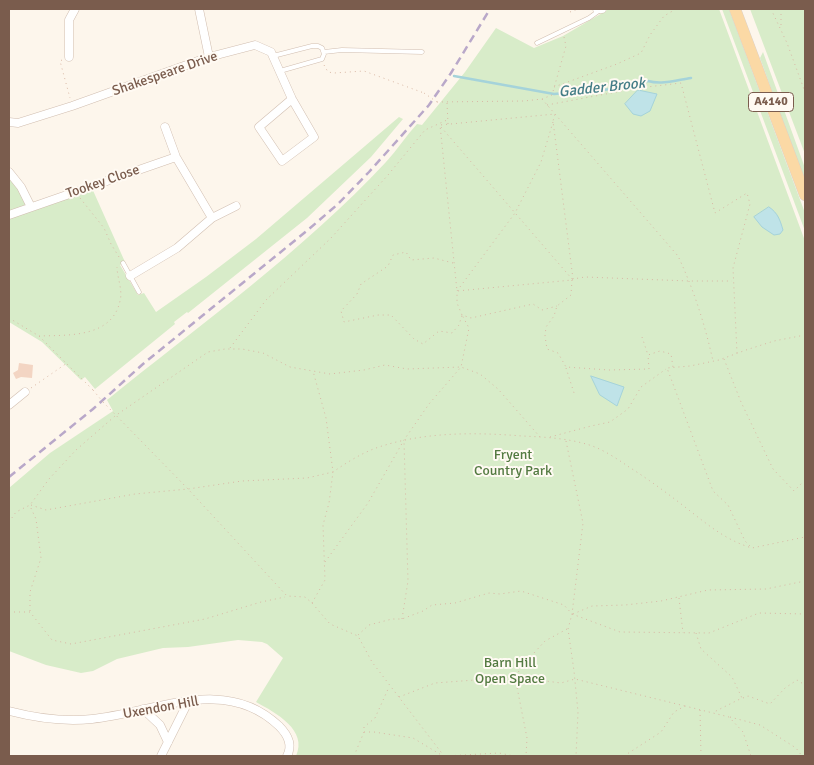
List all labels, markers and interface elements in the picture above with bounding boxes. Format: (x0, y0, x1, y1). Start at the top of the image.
street label: Shakespeare Drive (110, 48, 220, 100)
water label: Gadder Brook (558, 75, 646, 101)
road number: A4140 (748, 92, 794, 111)
street label: Tookey Close (64, 162, 142, 202)
park label: Fryent Country Park (474, 447, 552, 480)
park label: Barn Hill Open Space (475, 655, 545, 688)
street label: Uxendon Hill (122, 693, 200, 723)

